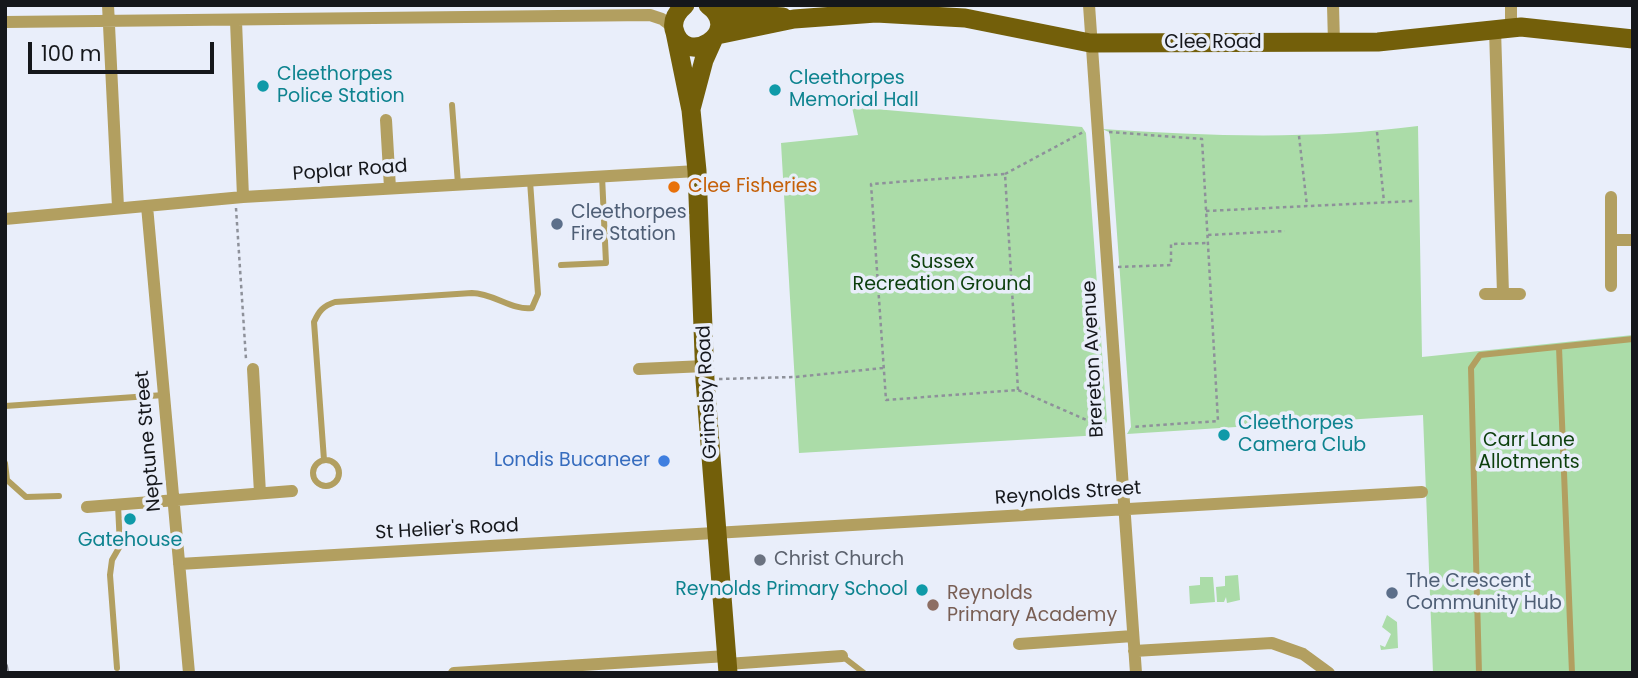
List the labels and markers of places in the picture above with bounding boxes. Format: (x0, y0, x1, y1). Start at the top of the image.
place label: Cleethorpes Police Station (277, 64, 405, 108)
place label: Cleethorpes Memorial Hall (789, 68, 919, 112)
marker: Cleethorpes Police Station (255, 78, 271, 94)
marker: Cleethorpes Memorial Hall (767, 82, 783, 98)
place label: Clee Fisheries (688, 176, 818, 198)
marker: Clee Fisheries (666, 179, 682, 195)
place label: Cleethorpes Fire Station (571, 202, 687, 246)
marker: Cleethorpes Fire Station (549, 216, 565, 232)
place label: Cleethorpes Camera Club (1238, 413, 1366, 457)
marker: Cleethorpes Camera Club (1216, 427, 1232, 443)
place label: Londis Bucaneer (494, 450, 650, 472)
marker: Londis Bucaneer (656, 453, 672, 469)
marker: Gatehouse (122, 511, 138, 527)
place label: Gatehouse (78, 530, 182, 552)
place label: Christ Church (774, 549, 904, 571)
marker: Christ Church (752, 552, 768, 568)
place label: The Crescent Community Hub (1406, 571, 1562, 615)
place label: Reynolds Primary School (675, 579, 908, 601)
marker: Reynolds Primary School (914, 582, 930, 598)
place label: Reynolds Primary Academy (947, 583, 1117, 627)
marker: The Crescent Community Hub (1384, 585, 1400, 601)
marker: Reynolds Primary Academy (925, 597, 941, 613)

